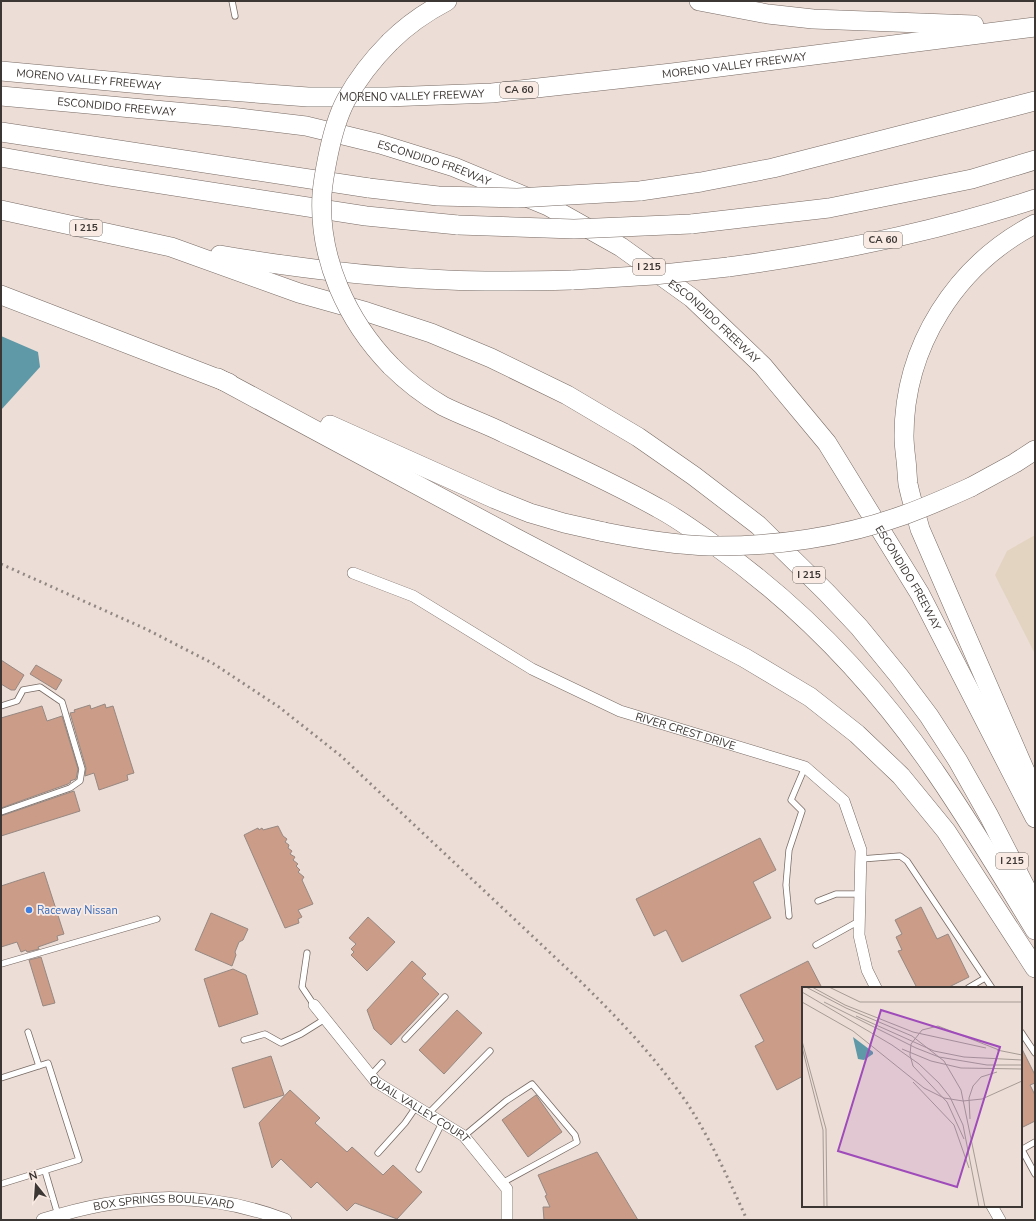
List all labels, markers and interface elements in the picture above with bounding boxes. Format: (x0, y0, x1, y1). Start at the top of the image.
street label: MORENO VALLEY FREEWAY (661, 48, 808, 82)
street label: MORENO VALLEY FREEWAY (16, 65, 162, 93)
road number: CA 60 (500, 82, 538, 98)
street label: MORENO VALLEY FREEWAY (339, 86, 485, 105)
street label: ESCONDIDO FREEWAY (57, 94, 177, 119)
street label: ESCONDIDO FREEWAY (376, 136, 494, 189)
road number: I 215 (70, 220, 102, 236)
road number: CA 60 (864, 232, 902, 248)
road number: I 215 (633, 259, 665, 275)
street label: ESCONDIDO FREEWAY (665, 276, 763, 367)
street label: ESCONDIDO FREEWAY (872, 523, 945, 633)
road number: I 215 (793, 567, 825, 583)
street label: RIVER CREST DRIVE (634, 709, 738, 753)
road number: I 215 (996, 853, 1028, 869)
place label: Raceway Nissan (37, 903, 118, 918)
marker: Raceway Nissan (24, 905, 34, 915)
inset map (802, 987, 1022, 1207)
street label: QUAIL VALLEY COURT (366, 1072, 474, 1146)
north arrow (16, 1165, 56, 1205)
text: N (27, 1168, 39, 1184)
street label: BOX SPRINGS BOULEVARD (92, 1191, 236, 1214)

